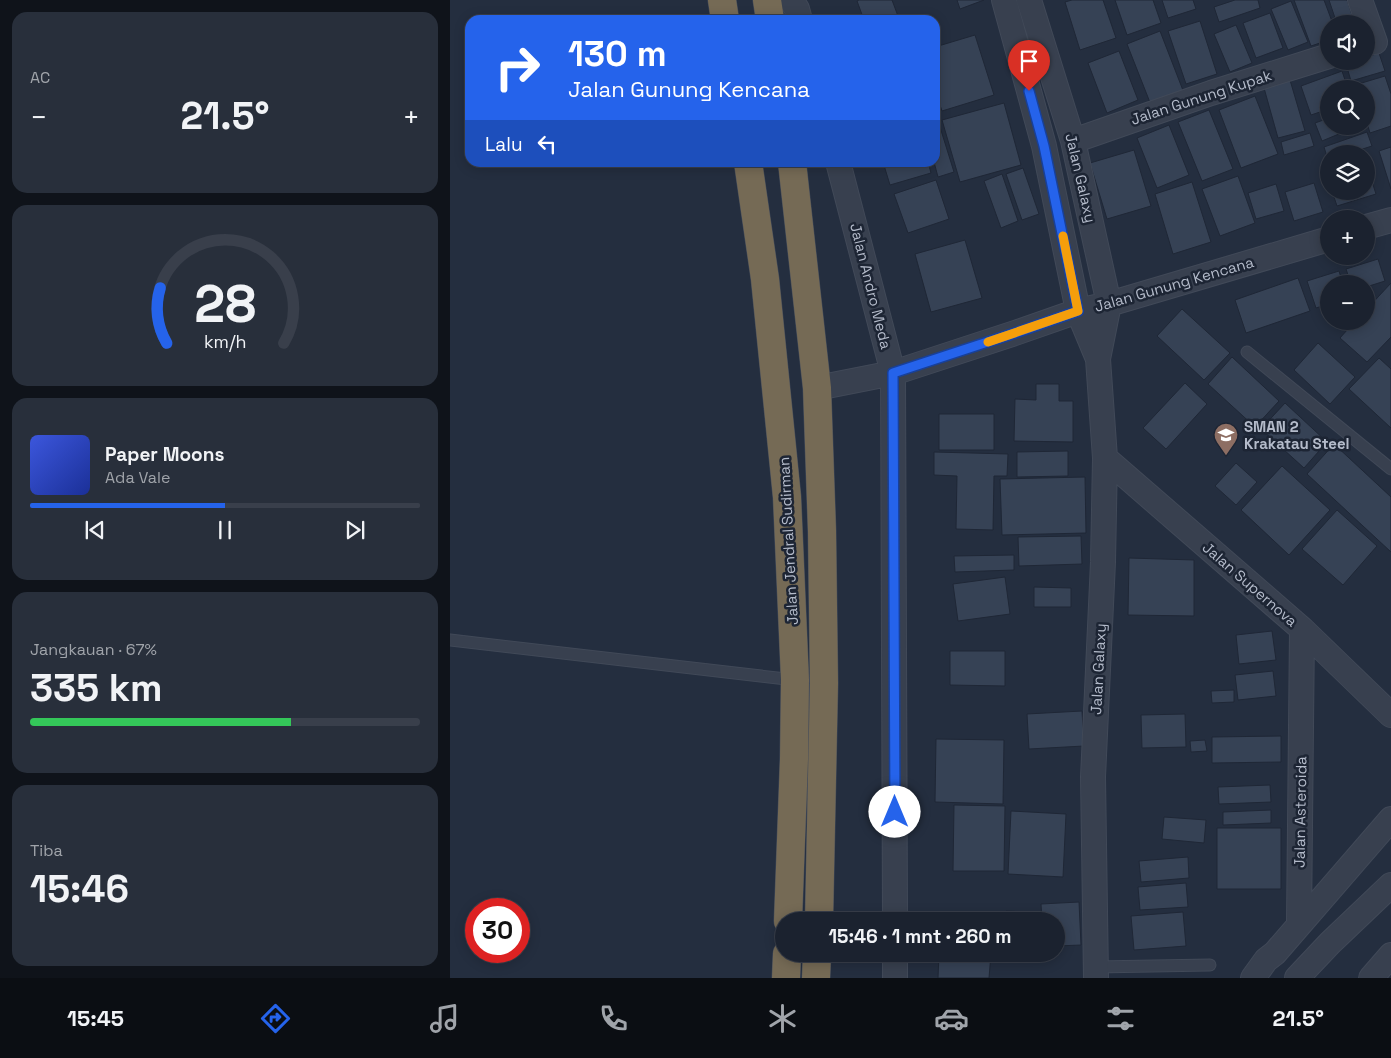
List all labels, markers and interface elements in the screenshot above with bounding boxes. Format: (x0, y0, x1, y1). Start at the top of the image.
map controls (1320, 15, 1375, 330)
button: sound (1320, 15, 1375, 70)
text: 130 m (568, 32, 667, 76)
icon: right (485, 35, 550, 100)
pin (1008, 40, 1050, 91)
icon: arrive (1015, 47, 1043, 75)
street label: Jalan Gunung Kupak (1128, 65, 1274, 129)
text: AC (30, 67, 50, 88)
text: Jalan Gunung Kencana (568, 75, 810, 103)
button: search (1320, 80, 1375, 135)
text: 21.5° (181, 92, 269, 140)
text: − (30, 99, 47, 135)
text: + (403, 99, 420, 135)
icon: left (533, 130, 561, 158)
street label: Jalan Galaxy (1061, 131, 1101, 225)
text: Lalu (485, 132, 523, 157)
button: layers (1320, 145, 1375, 200)
button: + (1320, 210, 1375, 265)
street label: Jalan Andro Meda (846, 221, 896, 351)
street label: Jalan Gunung Kencana (1092, 252, 1256, 316)
text: 28 (194, 271, 256, 337)
button: − (1320, 275, 1375, 330)
text: km/h (204, 330, 246, 353)
place label: SMAN 2 Krakatau Steel (1244, 417, 1350, 453)
school or university icon: SMAN 2 Krakatau Steel (1213, 422, 1239, 456)
text: Paper Moons (105, 442, 224, 467)
street label: Jalan Jendral Sudirman (774, 456, 802, 626)
text: Ada Vale (105, 467, 170, 488)
icon: previous (81, 516, 109, 544)
icon: pause (211, 516, 239, 544)
icon: next (341, 516, 369, 544)
street label: Jalan Supernova (1199, 538, 1302, 631)
street label: Jalan Galaxy (1086, 623, 1110, 715)
text: Jangkauan · 67% (30, 639, 157, 660)
text: 335 km (30, 664, 163, 712)
street label: Jalan Asteroida (1290, 756, 1310, 868)
position arrow (868, 785, 920, 837)
text: Tiba (30, 840, 63, 861)
text: 15:46 (30, 865, 129, 913)
speed limit sign: 30 (465, 898, 530, 963)
text: 15:46 · 1 mnt · 260 m (828, 924, 1012, 949)
icon: directions (258, 1001, 293, 1036)
icon: music (427, 1001, 462, 1036)
icon: phone (596, 1001, 631, 1036)
icon: climate (765, 1001, 800, 1036)
icon: car (934, 1001, 969, 1036)
icon: filters (1103, 1001, 1138, 1036)
text: 15:45 (67, 1004, 124, 1032)
text: 21.5° (1272, 1004, 1324, 1032)

